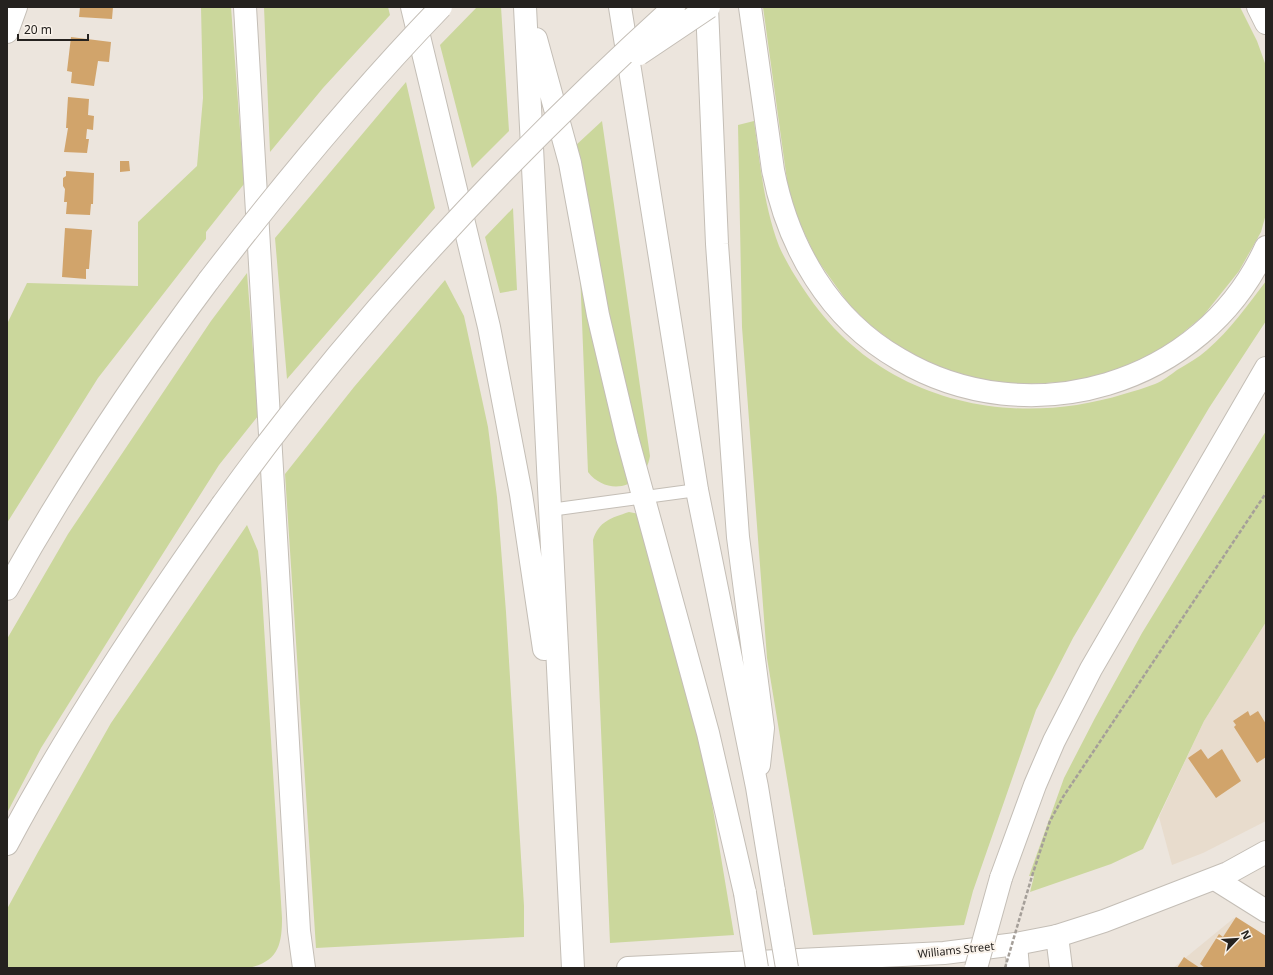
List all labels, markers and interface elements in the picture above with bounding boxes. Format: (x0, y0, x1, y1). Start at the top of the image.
scale bar (18, 16, 88, 42)
text: 20 m (24, 21, 52, 38)
north arrow (1217, 919, 1257, 959)
text: N (1238, 927, 1255, 942)
street label: Williams Street (917, 938, 995, 961)

